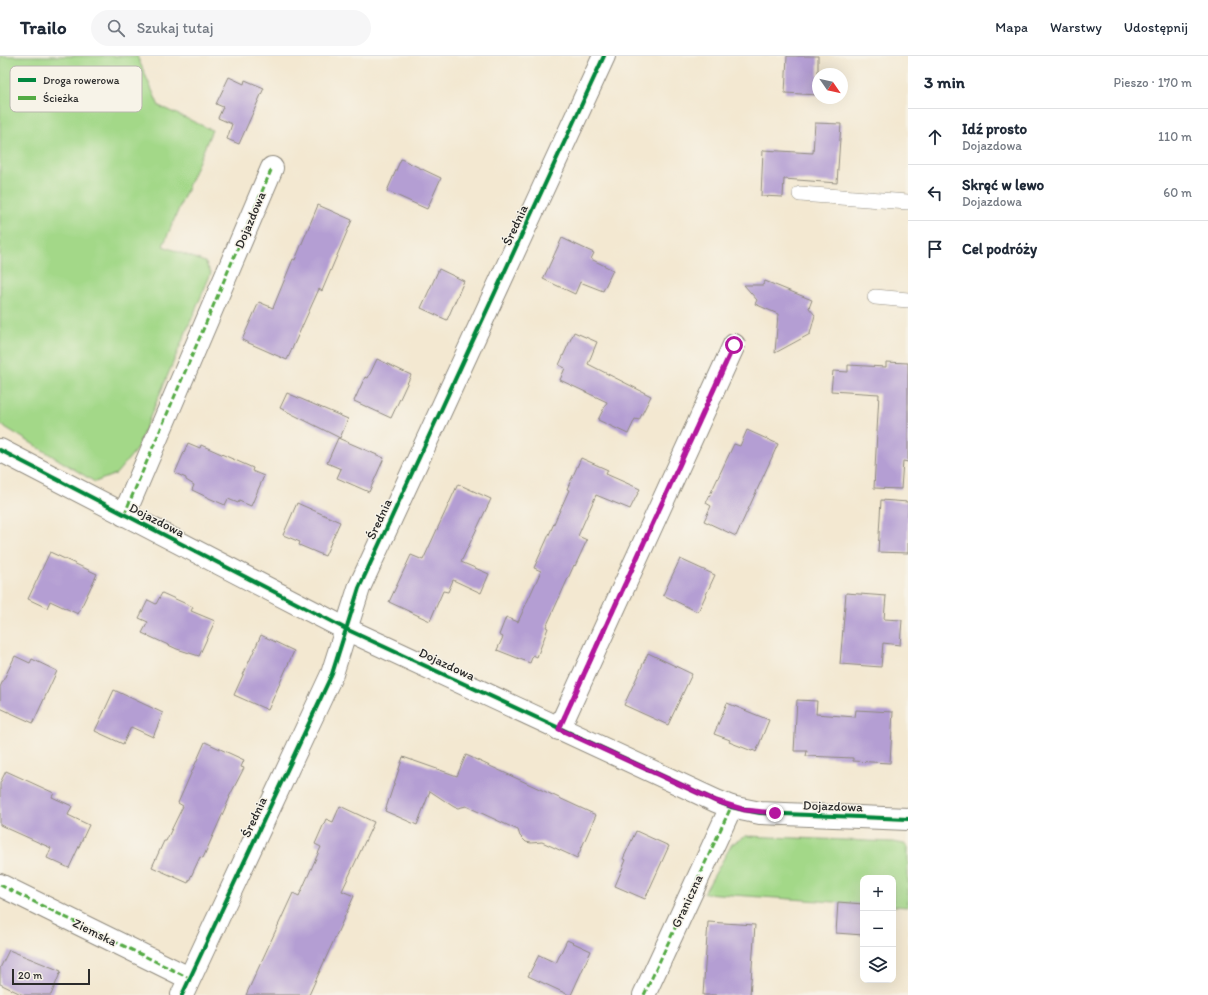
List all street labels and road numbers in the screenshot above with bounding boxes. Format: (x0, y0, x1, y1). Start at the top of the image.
street label: Dojazdowa (231, 189, 269, 251)
street label: Średnia (499, 202, 531, 248)
street label: Średnia (363, 496, 395, 542)
street label: Dojazdowa (127, 500, 187, 540)
street label: Dojazdowa (417, 645, 478, 684)
street label: Średnia (238, 794, 270, 840)
street label: Dojazdowa (803, 797, 863, 815)
street label: Graniczna (668, 872, 706, 930)
street label: Ziemska (71, 915, 120, 949)

